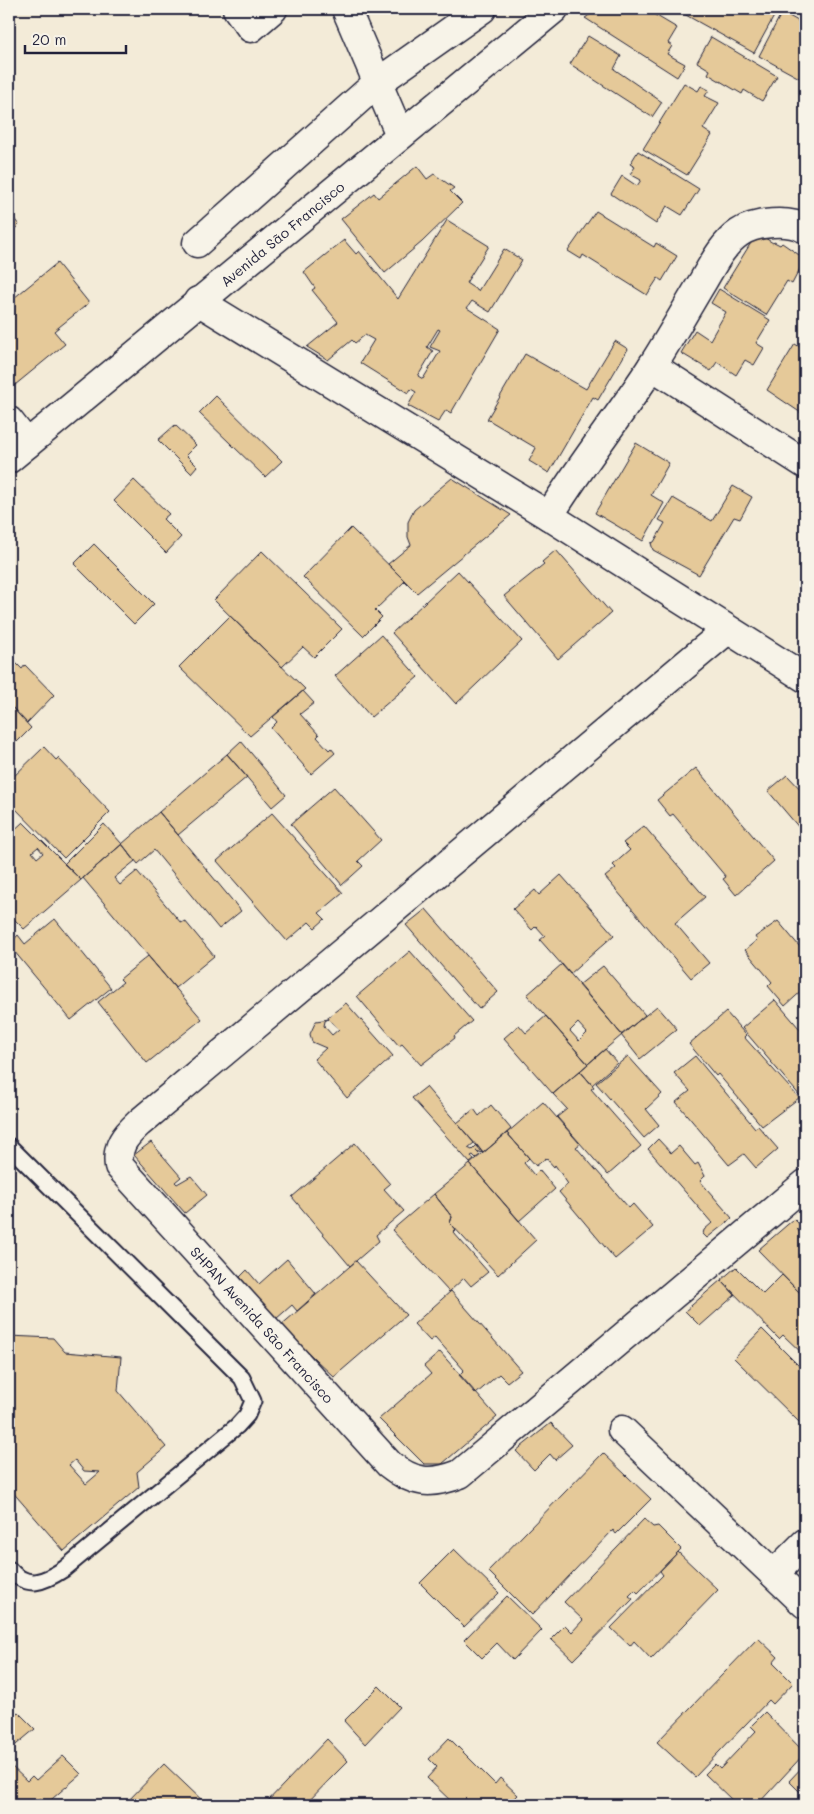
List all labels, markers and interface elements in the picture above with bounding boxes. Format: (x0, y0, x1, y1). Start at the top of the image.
scale bar (25, 22, 126, 54)
text: 20 m (32, 29, 66, 49)
street label: Avenida São Francisco (216, 177, 348, 290)
street label: SHPAN Avenida São Francisco (187, 1242, 338, 1407)

